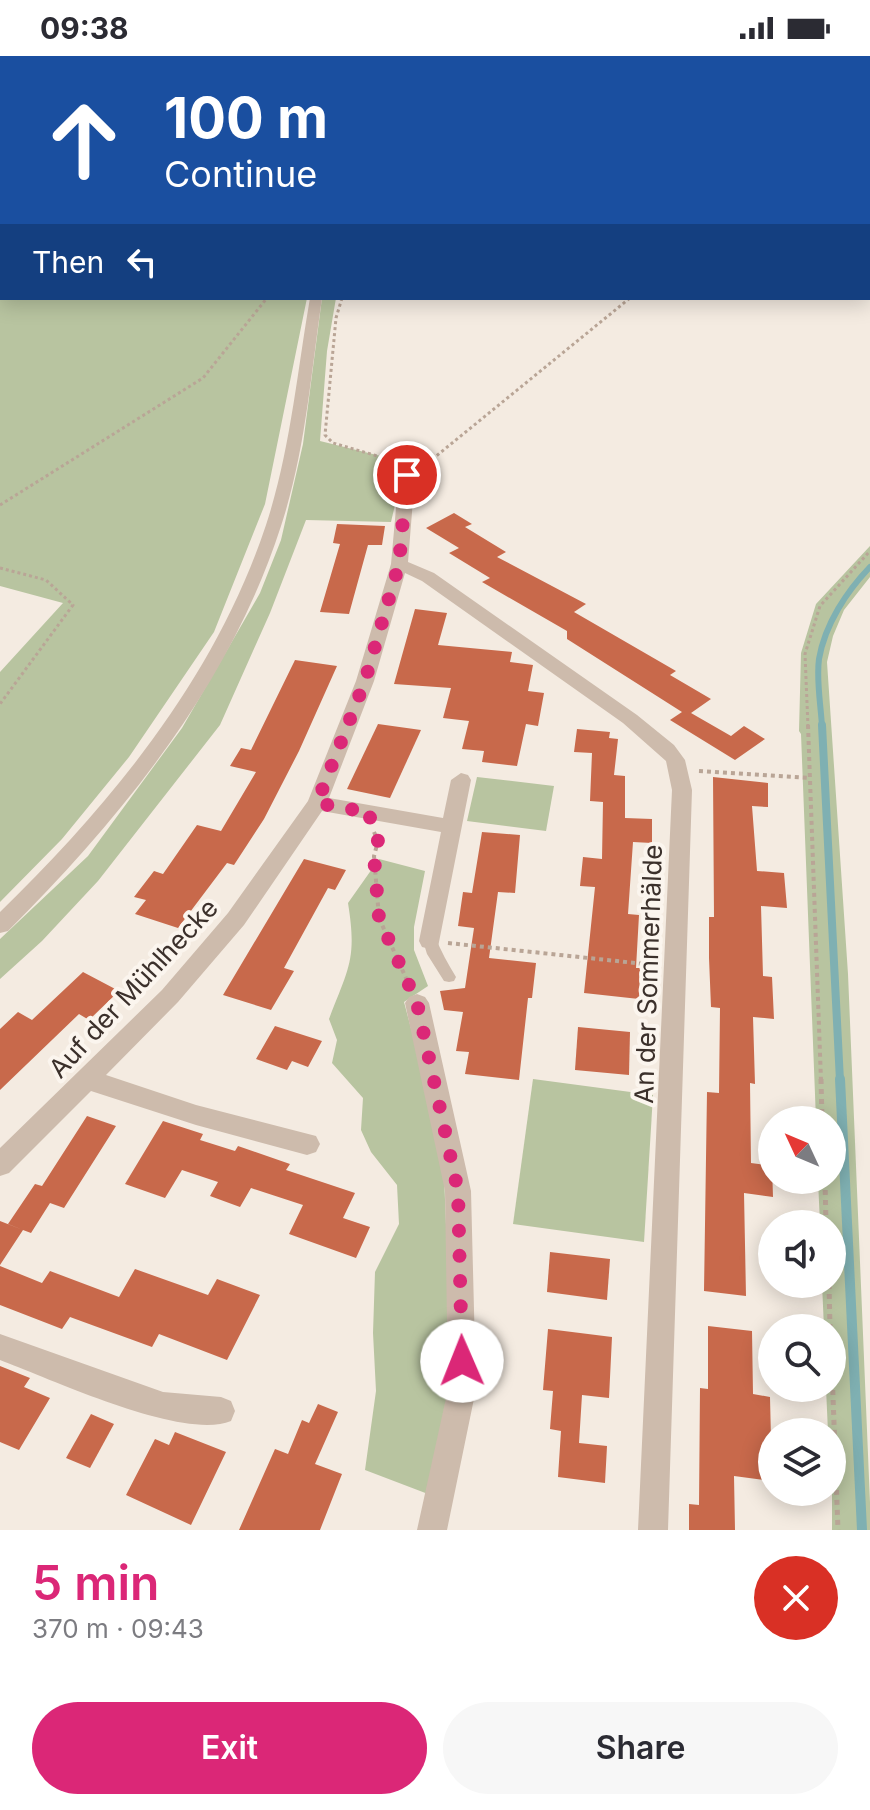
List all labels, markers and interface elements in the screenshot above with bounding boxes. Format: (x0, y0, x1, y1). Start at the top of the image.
text: 09:38 (40, 10, 129, 46)
text: 100 m (164, 84, 328, 152)
icon: ahead (32, 88, 136, 192)
text: Continue (164, 152, 317, 196)
icon: left (120, 240, 164, 284)
text: Then (32, 244, 104, 280)
pin (373, 441, 441, 509)
icon: arrive (385, 453, 429, 497)
street label: An der Sommerhälde (628, 844, 668, 1104)
street label: Auf der Mühlhecke (42, 892, 224, 1084)
north arrow (758, 1106, 846, 1194)
map controls (758, 1106, 846, 1506)
button: sound (758, 1210, 846, 1298)
button: search (758, 1314, 846, 1402)
position arrow (420, 1319, 504, 1403)
button: layers (758, 1418, 846, 1506)
text: 5 min (32, 1553, 159, 1612)
button: close (754, 1556, 838, 1640)
text: 370 m · 09:43 (32, 1613, 204, 1644)
button: Exit (32, 1702, 427, 1794)
button: Share (443, 1702, 838, 1794)

